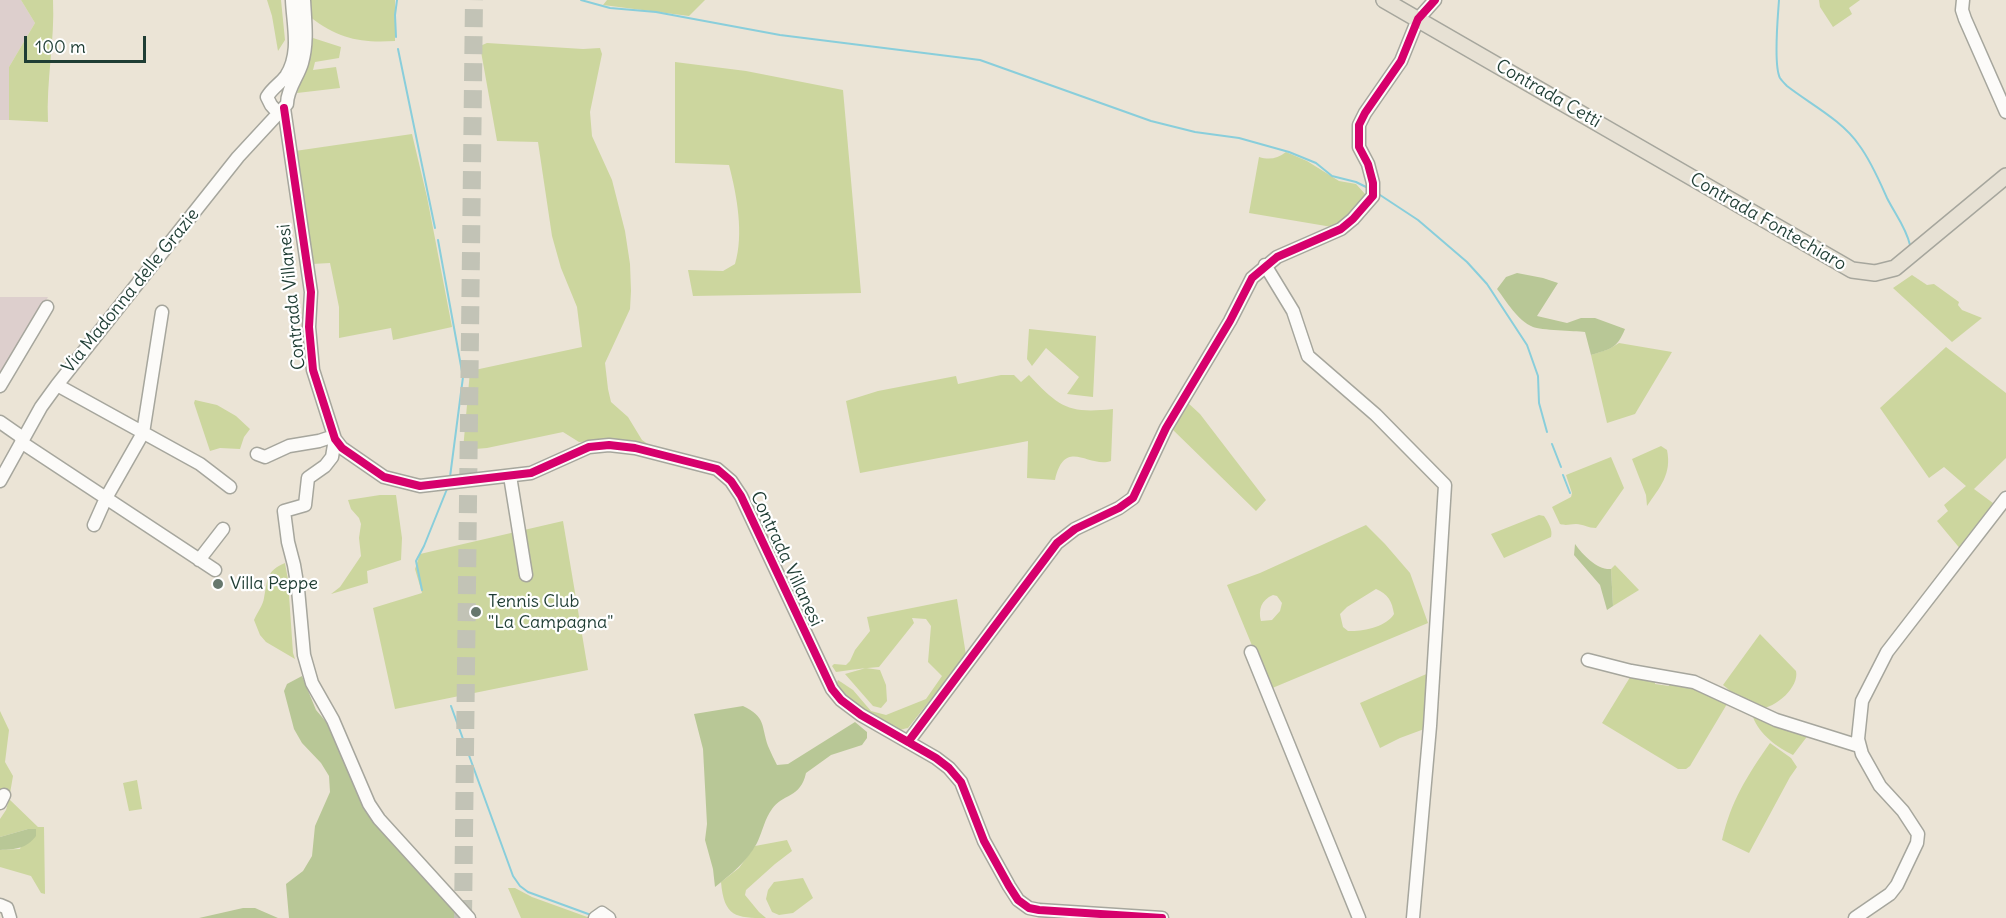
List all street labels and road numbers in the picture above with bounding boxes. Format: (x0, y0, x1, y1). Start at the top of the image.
street label: Contrada Cetti (1492, 55, 1604, 133)
street label: Contrada Fontechiaro (1686, 168, 1850, 276)
street label: Via Madonna delle Grazie (58, 204, 204, 378)
street label: Contrada Villanesi (274, 223, 310, 371)
street label: Contrada Villanesi (745, 488, 827, 630)

